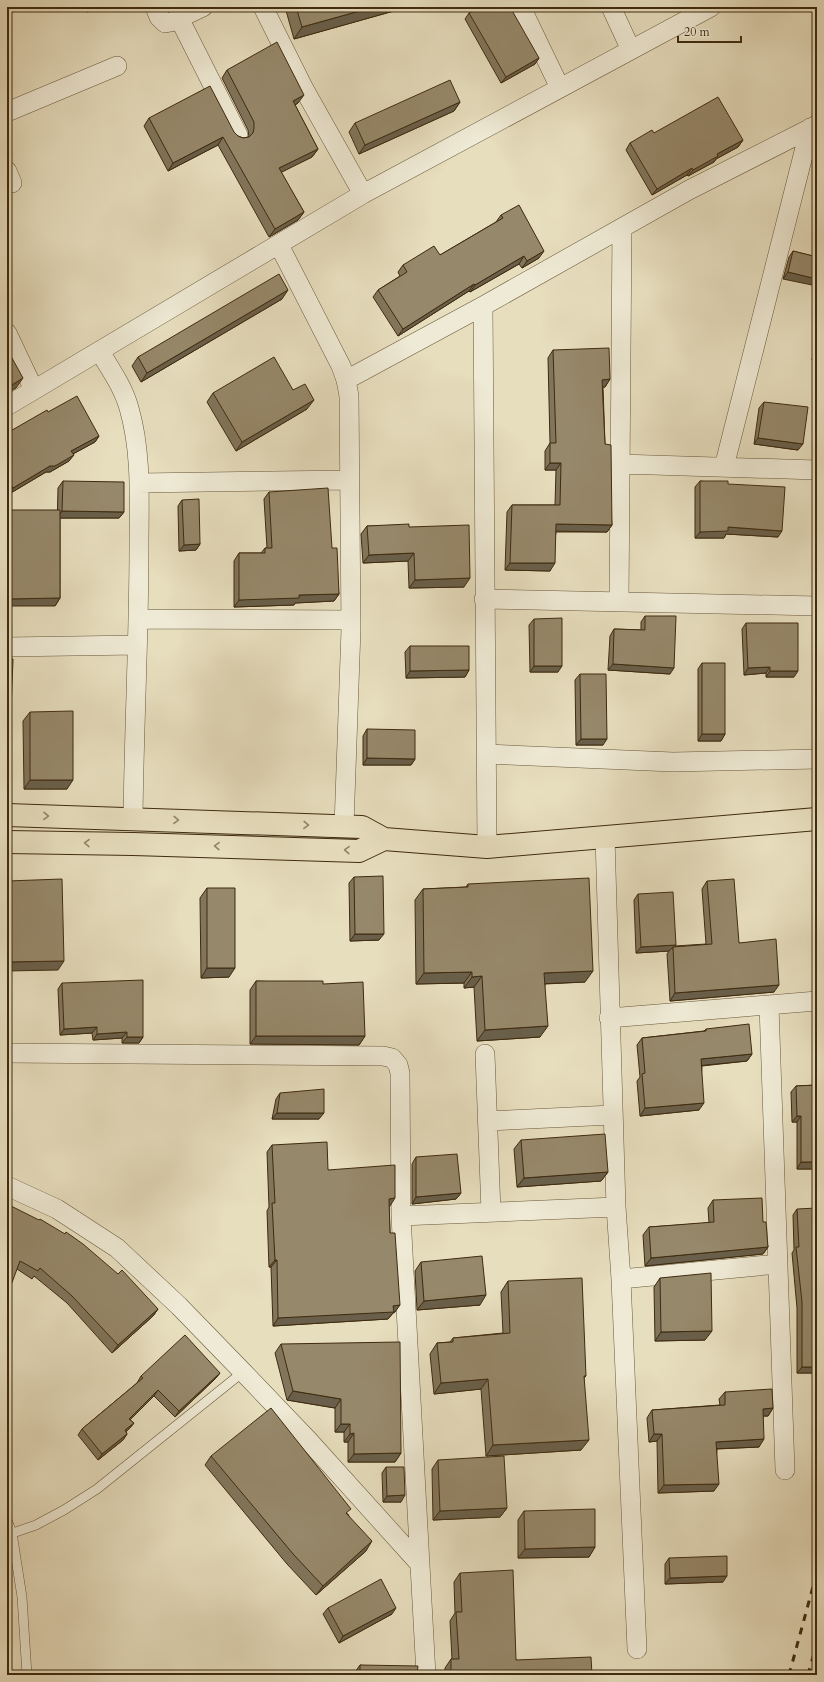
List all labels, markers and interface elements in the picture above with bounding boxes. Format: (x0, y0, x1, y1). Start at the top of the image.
scale bar (678, 18, 741, 44)
text: 20 m (684, 24, 711, 40)
one-way arrow (43, 812, 49, 820)
one-way arrow (173, 816, 179, 825)
one-way arrow (303, 821, 309, 829)
one-way arrow (84, 839, 90, 847)
one-way arrow (214, 842, 220, 850)
one-way arrow (344, 846, 350, 854)

